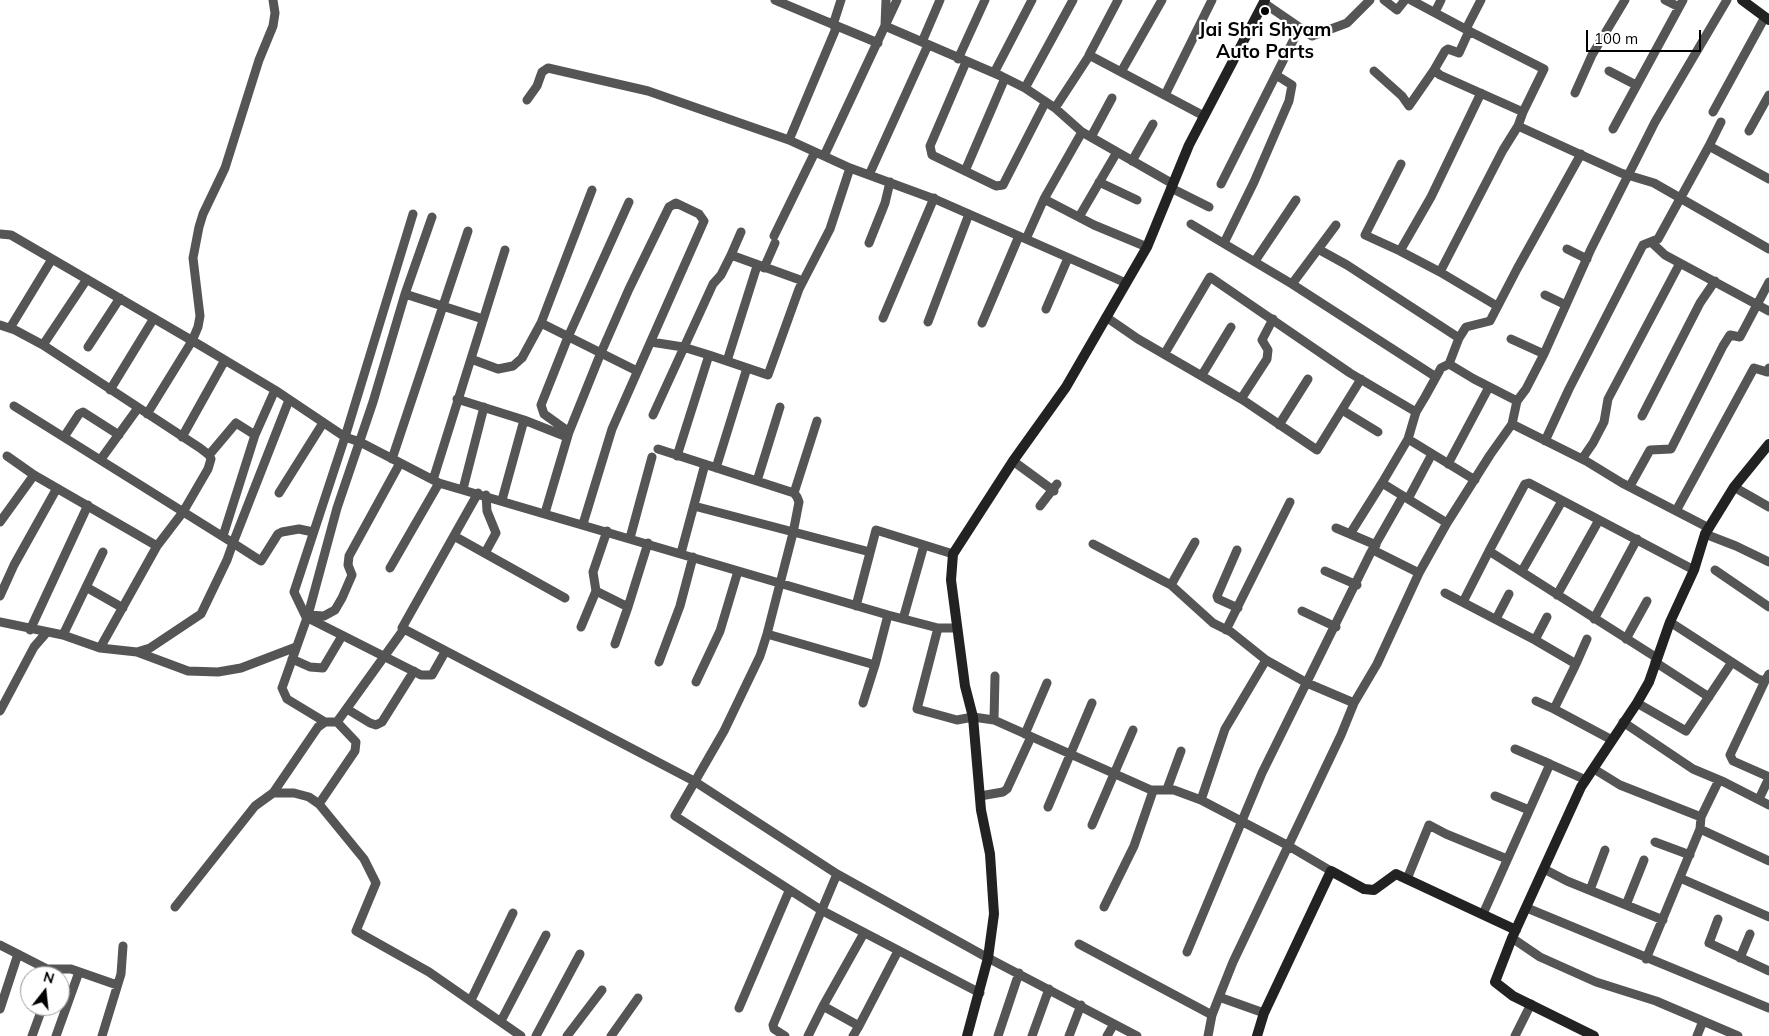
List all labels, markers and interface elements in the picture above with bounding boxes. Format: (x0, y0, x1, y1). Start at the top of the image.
marker: Jai Shri Shyam Auto Parts (1259, 5, 1271, 17)
place label: Jai Shri Shyam Auto Parts (1199, 19, 1331, 63)
scale bar (1589, 20, 1704, 52)
text: 100 m (1594, 29, 1638, 48)
north arrow (20, 966, 70, 1016)
text: N (41, 967, 56, 988)

